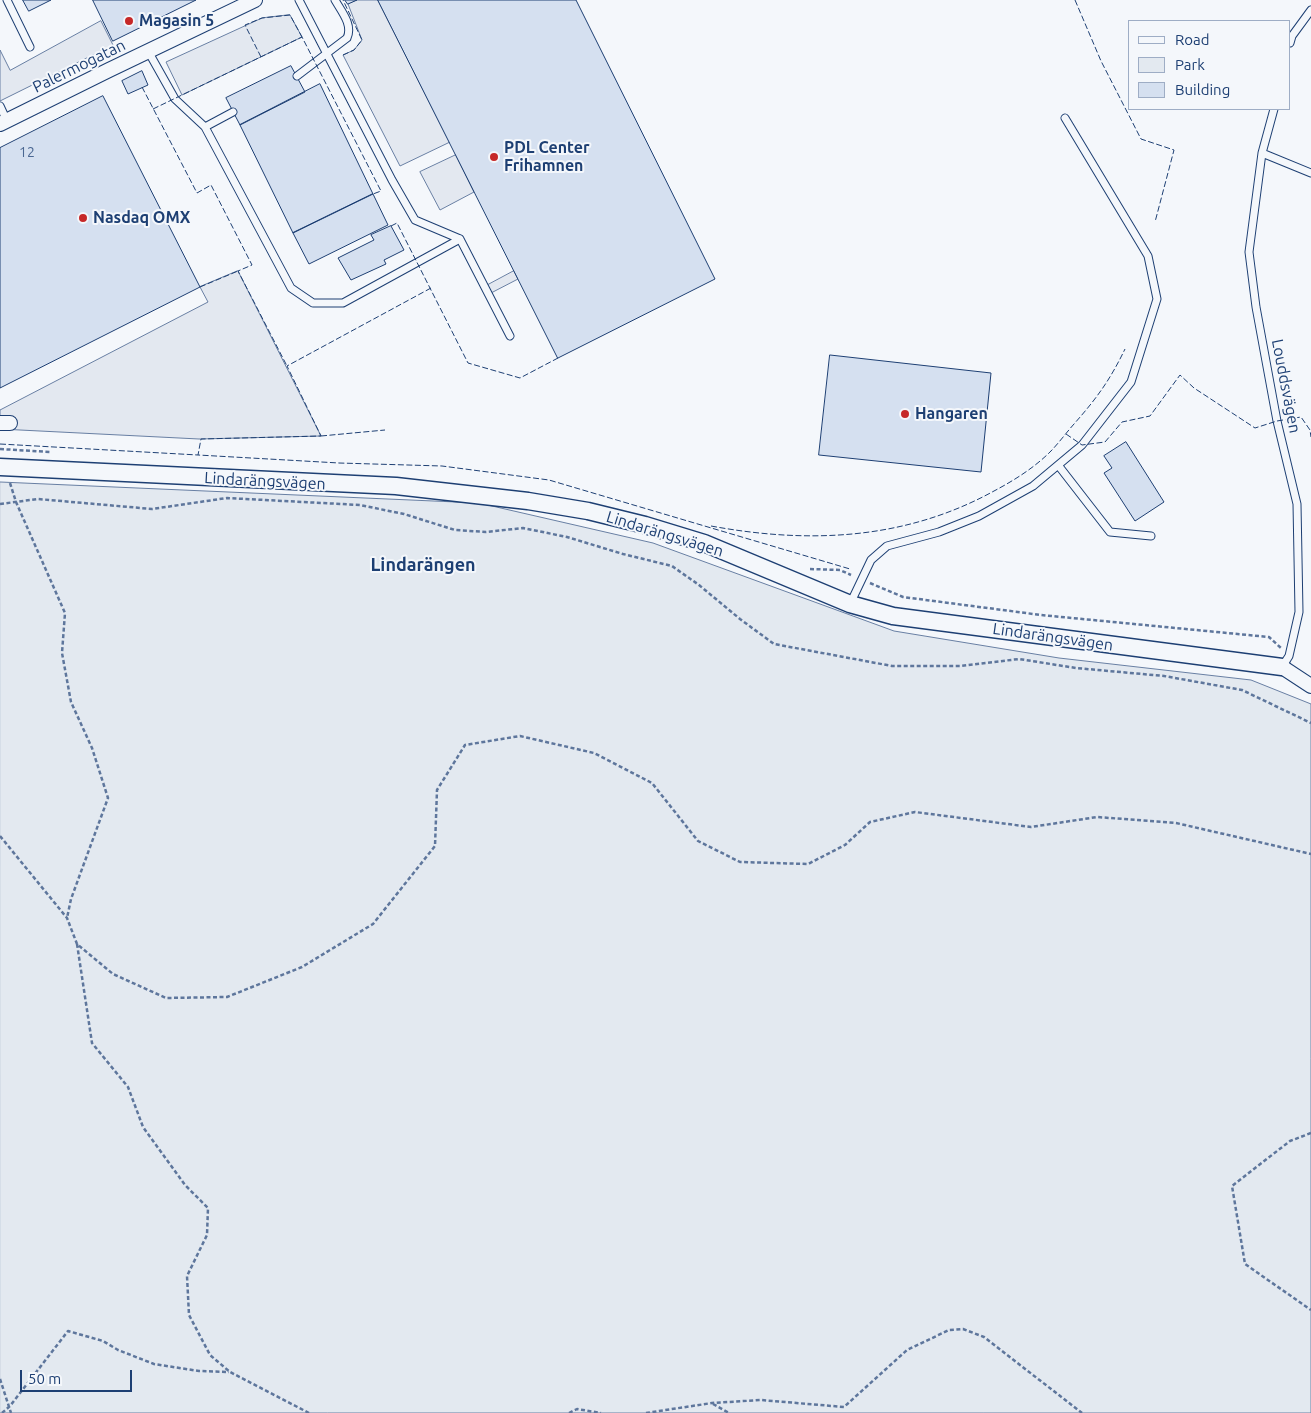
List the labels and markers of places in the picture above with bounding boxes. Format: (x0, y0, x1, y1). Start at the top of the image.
place label: Magasin 5 (139, 11, 214, 31)
marker: Magasin 5 (123, 15, 135, 27)
place label: PDL Center Frihamnen (504, 138, 589, 176)
marker: PDL Center Frihamnen (488, 151, 500, 163)
place label: Nasdaq OMX (93, 208, 190, 228)
marker: Nasdaq OMX (77, 212, 89, 224)
place label: Hangaren (915, 404, 988, 424)
marker: Hangaren (899, 408, 911, 420)

